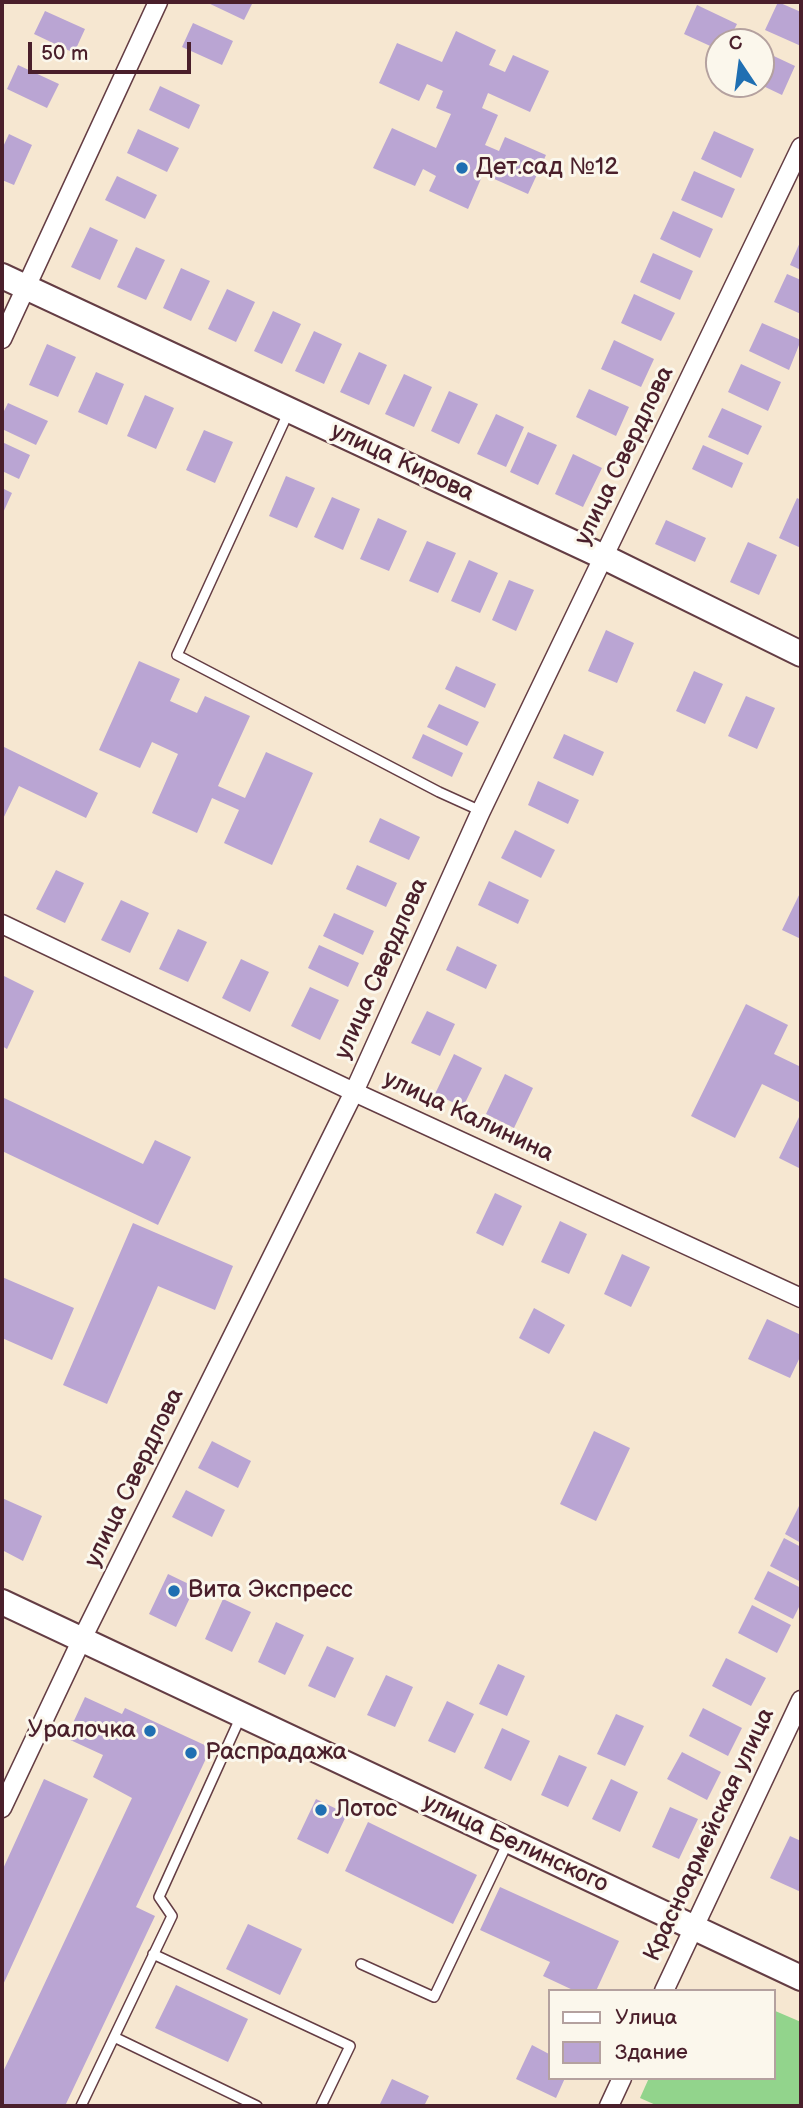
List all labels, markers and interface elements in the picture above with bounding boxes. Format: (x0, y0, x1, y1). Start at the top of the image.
scale bar (32, 28, 194, 72)
north arrow (705, 28, 775, 98)
text: С (727, 31, 745, 57)
text: 50 m (41, 41, 88, 66)
place label: Дет.сад №12 (476, 154, 618, 182)
marker: Дет.сад №12 (454, 160, 470, 176)
street label: улица Свердлова (569, 362, 681, 550)
street label: улица Кирова (326, 417, 478, 509)
street label: улица Свердлова (329, 874, 435, 1064)
street label: улица Калинина (378, 1065, 558, 1169)
street label: улица Свердлова (79, 1384, 191, 1572)
place label: Вита Экспресс (188, 1577, 353, 1605)
marker: Вита Экспресс (166, 1583, 182, 1599)
street label: Красноармейская улица (639, 1704, 781, 1966)
place label: Уралочка (27, 1717, 136, 1745)
marker: Уралочка (142, 1723, 158, 1739)
place label: Распрадажа (205, 1739, 347, 1767)
marker: Распрадажа (183, 1745, 199, 1761)
street label: улица Белинского (418, 1788, 612, 1900)
place label: Лотос (335, 1796, 397, 1824)
marker: Лотос (313, 1802, 329, 1818)
legend (548, 1989, 775, 2080)
text: Улица (615, 2005, 677, 2030)
text: Здание (615, 2040, 688, 2065)

